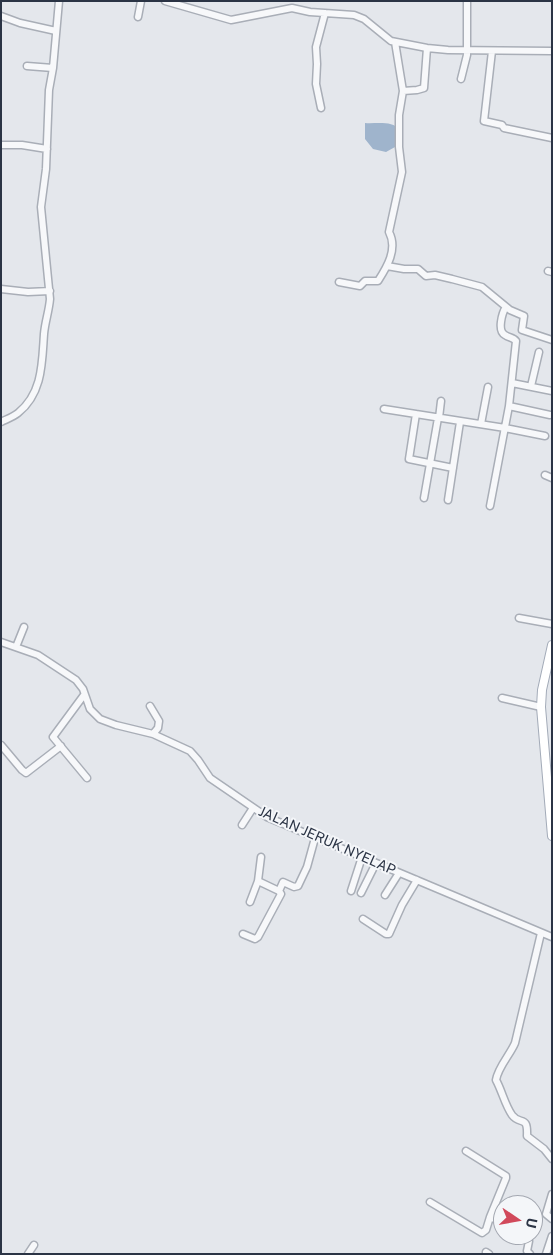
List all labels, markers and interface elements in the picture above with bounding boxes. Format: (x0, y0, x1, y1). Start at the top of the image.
street label: JALAN JERUK NYELAP (256, 803, 398, 879)
north arrow (493, 1195, 543, 1245)
text: U (523, 1216, 541, 1230)

